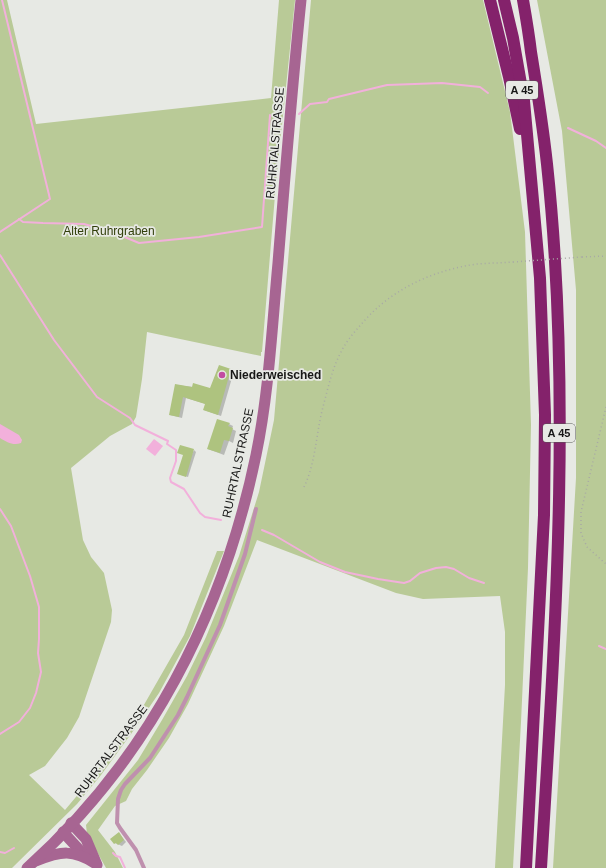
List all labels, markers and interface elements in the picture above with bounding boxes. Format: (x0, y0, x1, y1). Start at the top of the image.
road number: A 45 (506, 81, 538, 99)
street label: RUHRTALSTRASSE (263, 87, 287, 199)
park label: Alter Ruhrgraben (63, 224, 155, 238)
place label: Niederweisched (230, 368, 321, 382)
marker: Niederweisched (217, 370, 227, 380)
street label: RUHRTALSTRASSE (220, 407, 256, 519)
road number: A 45 (543, 424, 575, 442)
street label: RUHRTALSTRASSE (72, 702, 150, 800)

